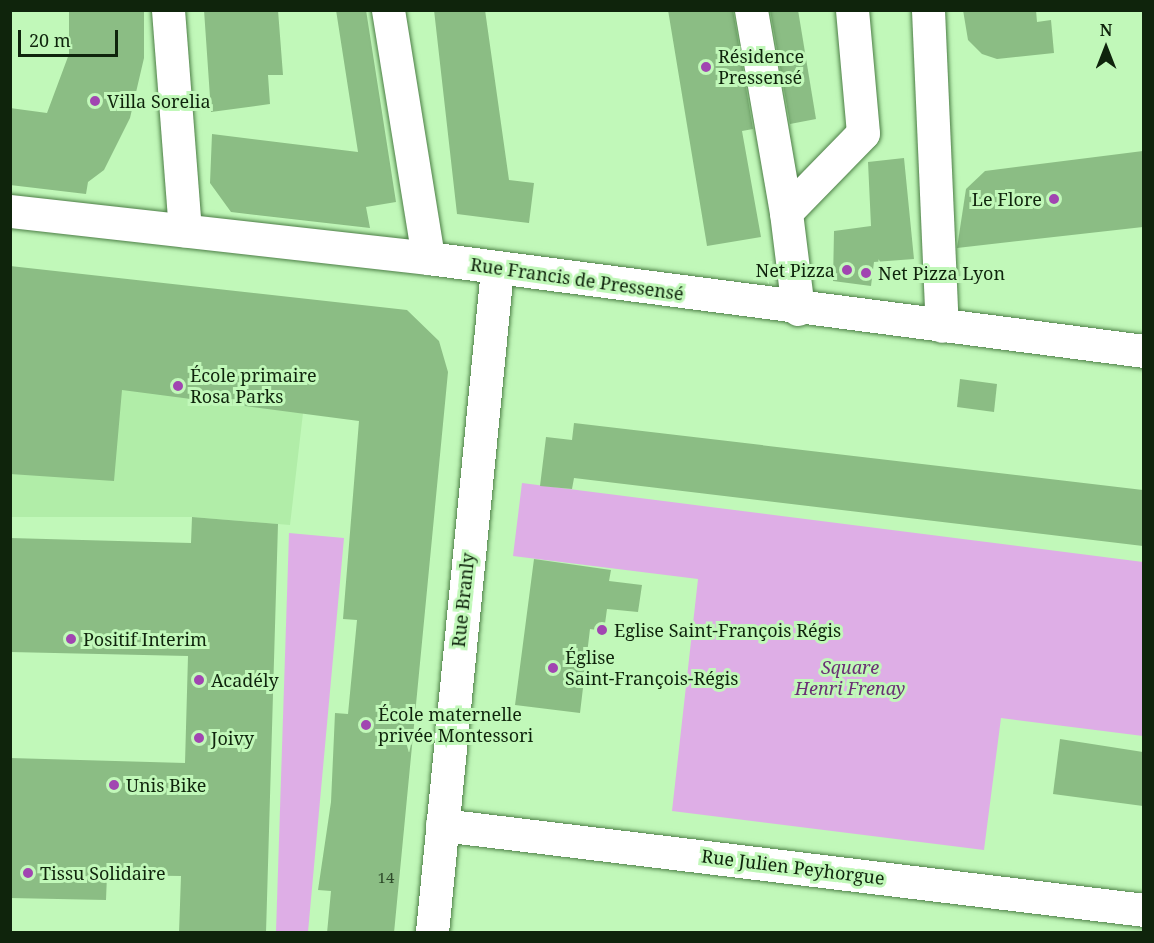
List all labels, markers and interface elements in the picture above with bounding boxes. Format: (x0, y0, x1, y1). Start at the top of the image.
scale bar (21, 18, 122, 56)
north arrow (1076, 18, 1136, 78)
text: N (1100, 19, 1112, 41)
text: 20 m (29, 28, 71, 52)
place label: Résidence Pressensé (718, 46, 804, 88)
marker: Résidence Pressensé (699, 60, 713, 74)
place label: Villa Sorelia (107, 90, 211, 112)
marker: Villa Sorelia (88, 94, 102, 108)
place label: Le Flore (972, 188, 1042, 210)
marker: Le Flore (1047, 192, 1061, 206)
street label: Rue Francis de Pressensé (469, 253, 685, 305)
place label: Net Pizza (755, 259, 835, 281)
place label: Net Pizza Lyon (878, 262, 1005, 284)
marker: Net Pizza (840, 263, 854, 277)
marker: Net Pizza Lyon (859, 266, 873, 280)
place label: École primaire Rosa Parks (190, 365, 317, 407)
marker: École primaire Rosa Parks (171, 379, 185, 393)
street label: Rue Branly (447, 552, 479, 648)
place label: Eglise Saint-François Régis (614, 619, 841, 641)
marker: Eglise Saint-François Régis (595, 623, 609, 637)
place label: Positif Interim (83, 628, 207, 650)
marker: Positif Interim (64, 632, 78, 646)
place label: Église Saint-François-Régis (565, 647, 738, 690)
park label: Square Henri Frenay (795, 657, 905, 700)
marker: Église Saint-François-Régis (546, 661, 560, 675)
place label: Acadély (211, 669, 279, 691)
marker: Acadély (192, 673, 206, 687)
place label: École maternelle privée Montessori (378, 704, 533, 746)
marker: École maternelle privée Montessori (359, 718, 373, 732)
place label: Joivy (211, 727, 254, 749)
marker: Joivy (192, 731, 206, 745)
place label: Unis Bike (126, 774, 206, 796)
marker: Unis Bike (107, 778, 121, 792)
street label: Rue Julien Peyhorgue (700, 845, 886, 889)
place label: Tissu Solidaire (40, 862, 166, 884)
marker: Tissu Solidaire (21, 866, 35, 880)
house number: 14 (378, 869, 394, 887)

